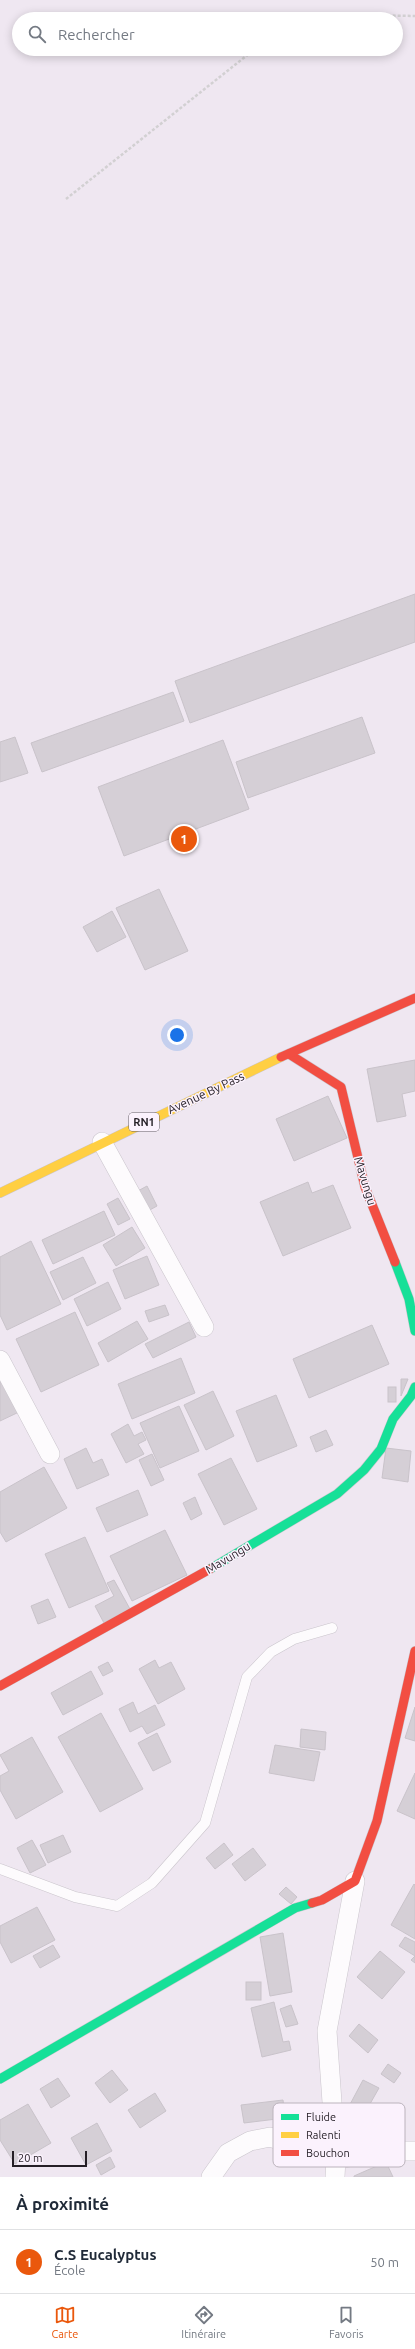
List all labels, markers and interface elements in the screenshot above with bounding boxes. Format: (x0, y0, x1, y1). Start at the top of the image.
search box (12, 12, 403, 56)
icon: search (26, 23, 48, 45)
text: Rechercher (58, 26, 135, 43)
pin: 1 (171, 824, 197, 854)
your location (167, 1025, 187, 1045)
street label: Avenue By Pass (165, 1069, 246, 1116)
road number: RN1 (129, 1113, 159, 1131)
street label: Mavungu (352, 1155, 379, 1207)
street label: Mavungu (203, 1539, 252, 1576)
legend (273, 2103, 405, 2167)
text: Fluide (306, 2111, 336, 2123)
text: Ralenti (306, 2129, 341, 2141)
text: Bouchon (306, 2147, 350, 2159)
scale bar (12, 2149, 87, 2168)
text: 20 m (18, 2152, 42, 2164)
text: À proximité (16, 2194, 109, 2213)
text: C.S Eucalyptus (54, 2246, 156, 2263)
text: 1 (25, 2255, 33, 2269)
text: 50 m (370, 2255, 399, 2269)
text: École (54, 2263, 85, 2277)
tab: Carte (51, 2304, 78, 2340)
tab: Itinéraire (181, 2304, 226, 2340)
tab: Favoris (329, 2304, 364, 2340)

